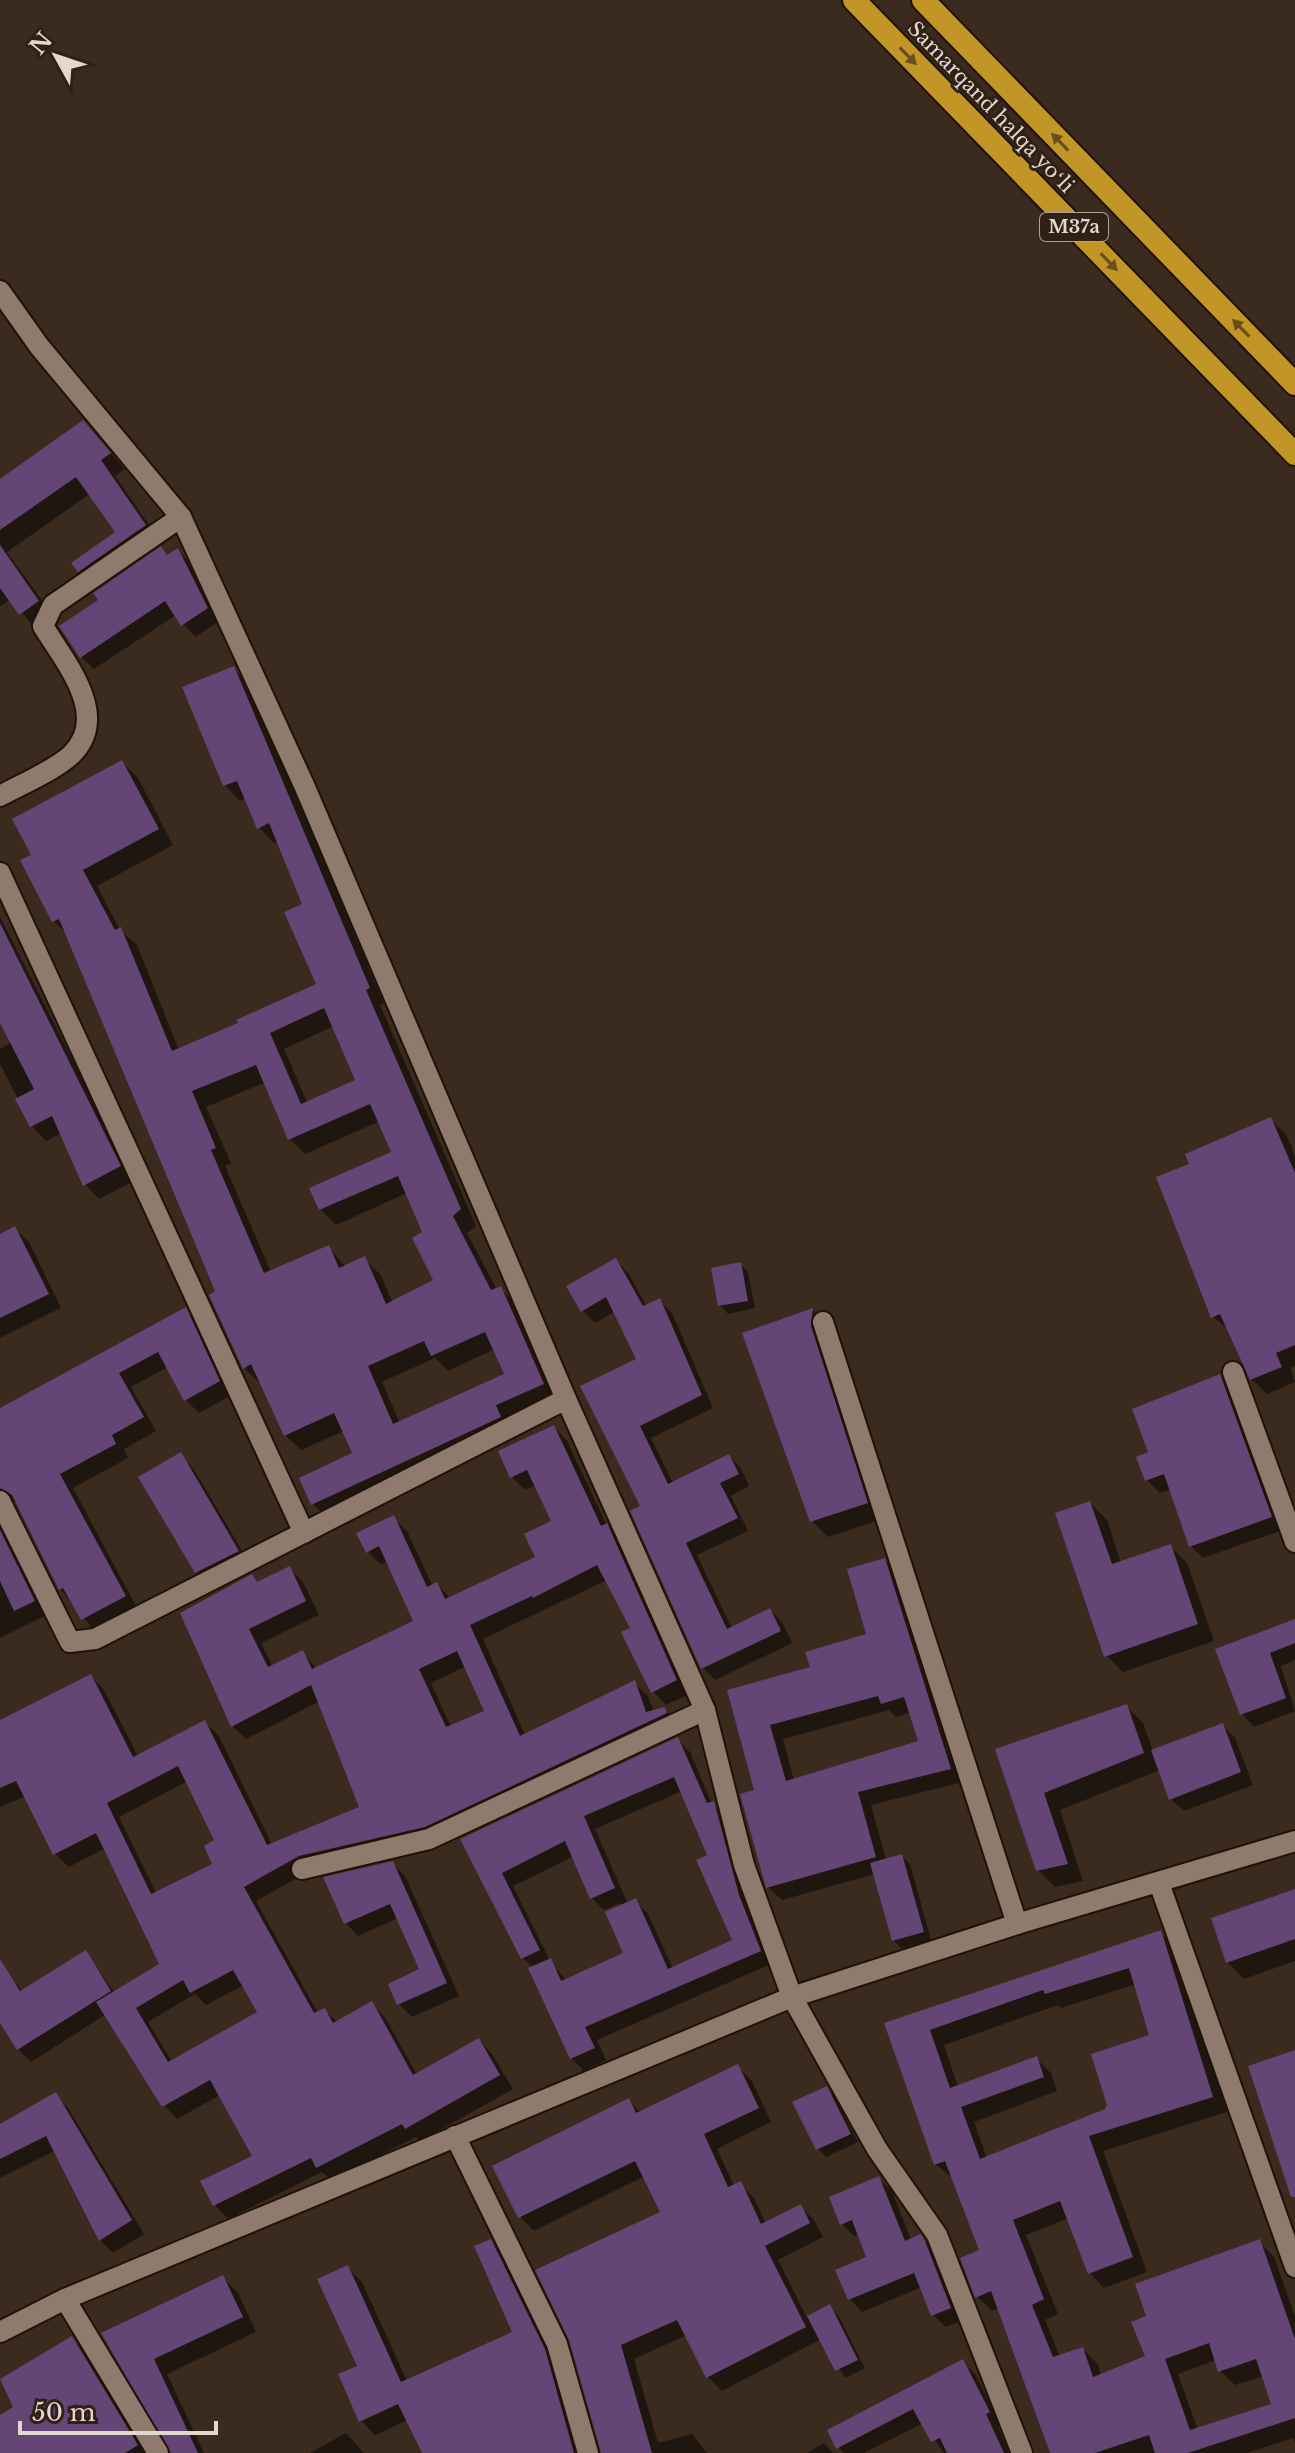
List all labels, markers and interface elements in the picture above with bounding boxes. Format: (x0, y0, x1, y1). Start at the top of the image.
north arrow (16, 16, 96, 96)
street label: Samarqand halqa yoʻli (903, 16, 1079, 198)
text: N (24, 27, 58, 60)
one-way arrow (898, 46, 917, 65)
one-way arrow (1051, 133, 1070, 152)
road number: M37a (1040, 213, 1108, 241)
one-way arrow (1099, 252, 1118, 271)
one-way arrow (1232, 319, 1250, 338)
scale bar (20, 2385, 216, 2435)
text: 50 m (32, 2398, 96, 2427)

